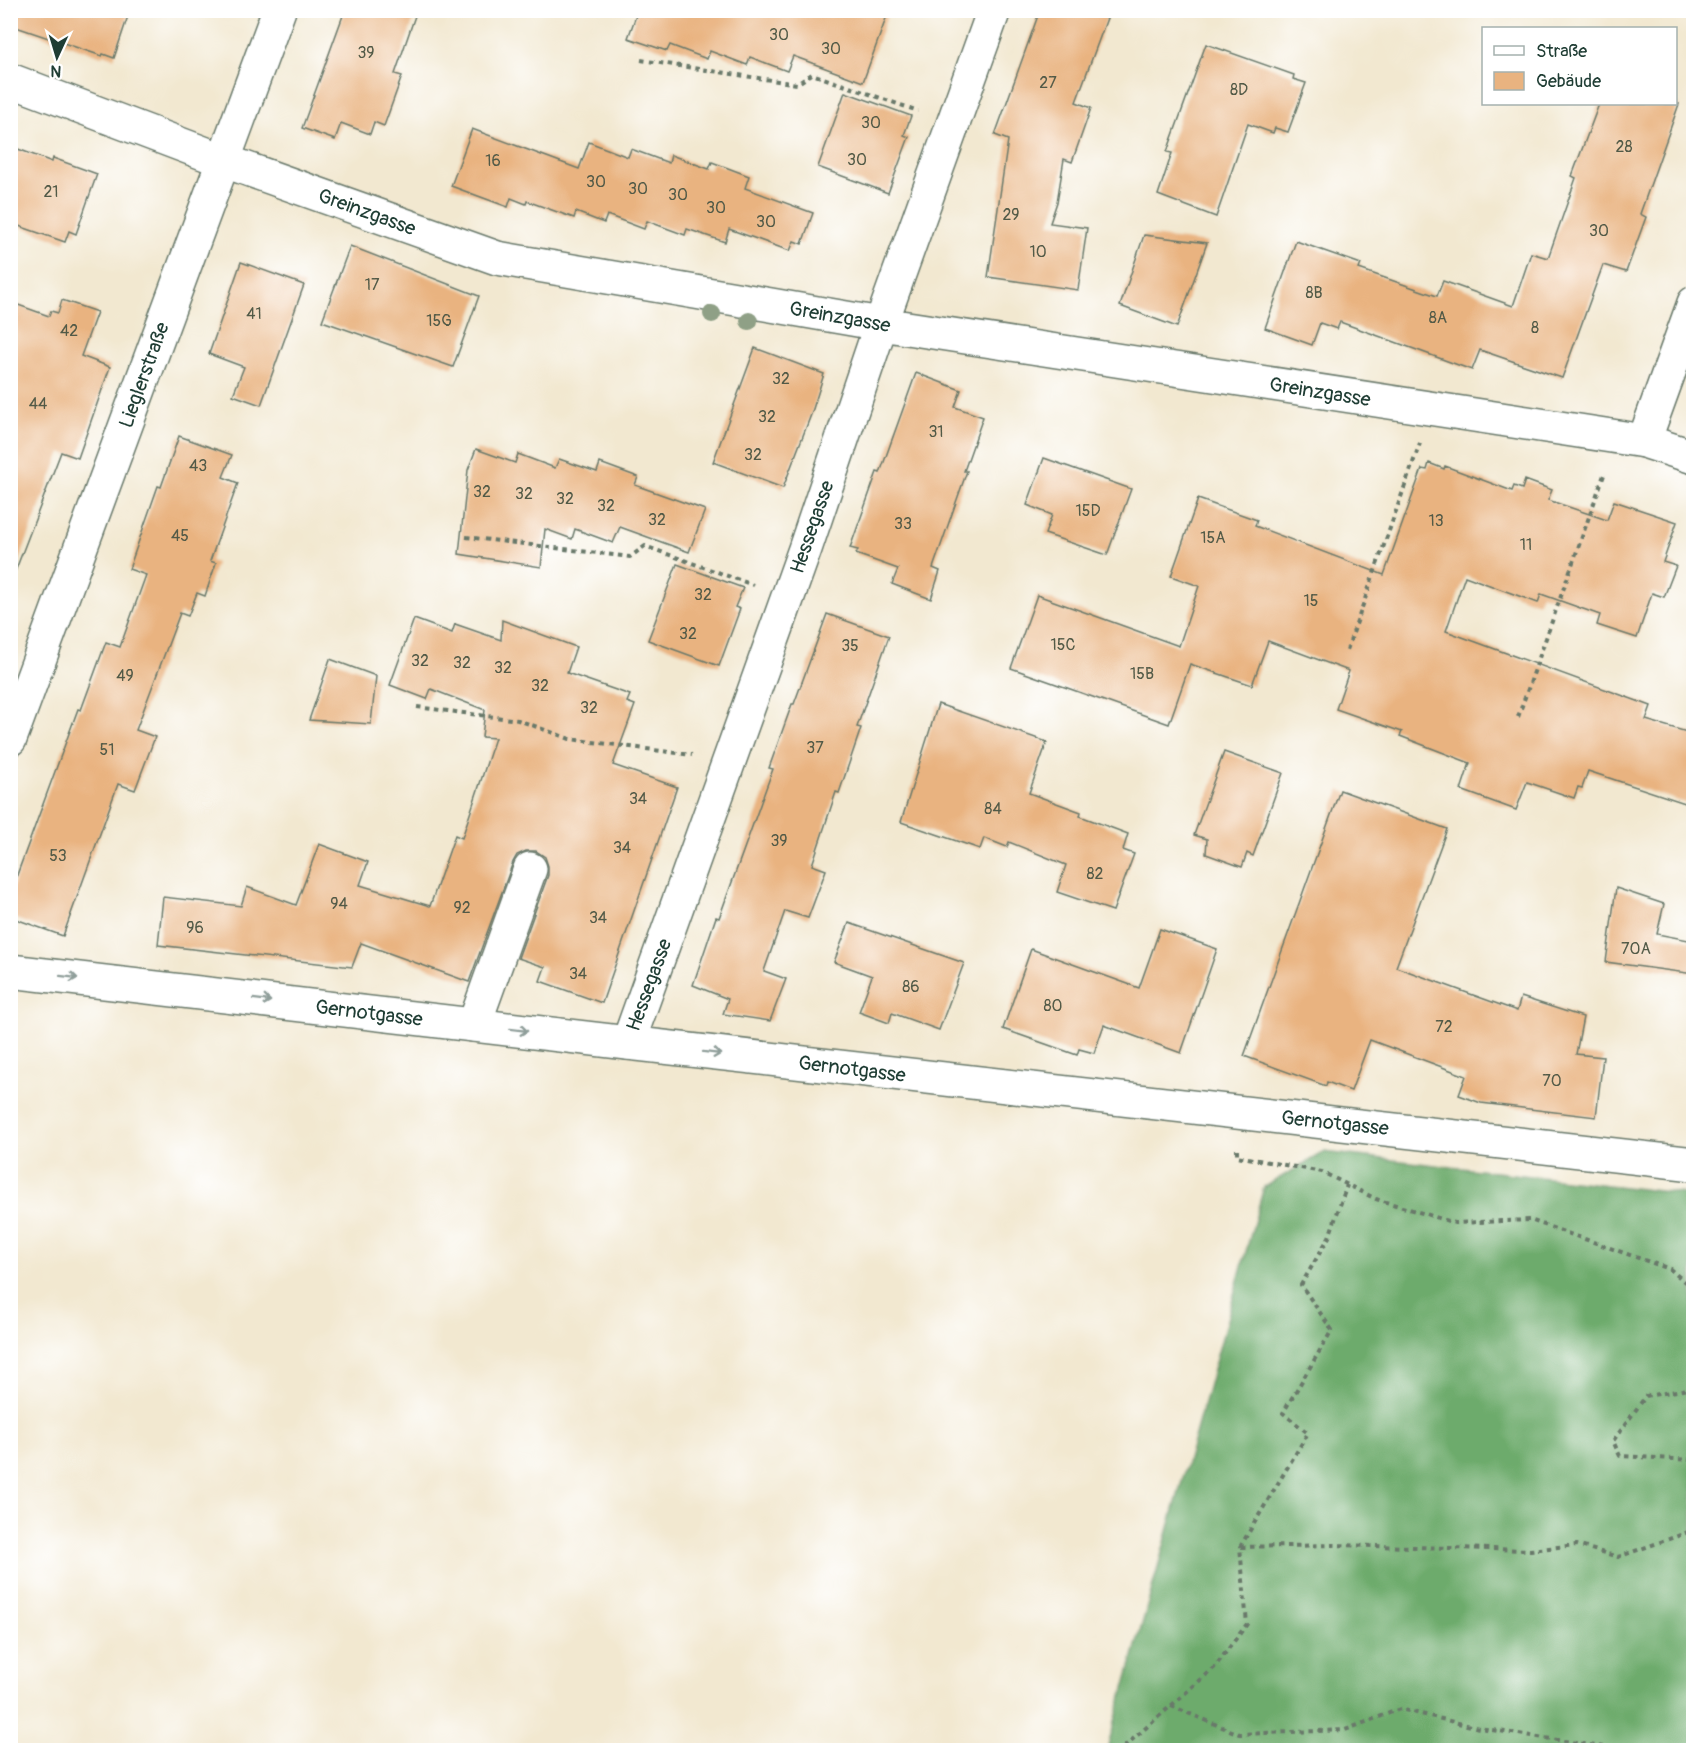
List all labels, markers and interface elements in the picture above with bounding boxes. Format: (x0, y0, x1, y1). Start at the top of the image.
house number: 30 (769, 25, 789, 45)
north arrow (27, 27, 87, 87)
legend (1482, 27, 1677, 105)
house number: 30 (821, 39, 841, 59)
text: Straße (1536, 40, 1587, 63)
house number: 39 (357, 43, 375, 63)
text: N (50, 61, 62, 81)
text: Gebäude (1536, 70, 1601, 93)
house number: 27 (1039, 73, 1057, 93)
house number: 8D (1230, 80, 1248, 100)
house number: 30 (861, 113, 881, 133)
house number: 28 (1615, 137, 1633, 157)
house number: 30 (847, 150, 867, 170)
house number: 16 (485, 151, 501, 171)
house number: 30 (586, 172, 606, 192)
house number: 30 (628, 179, 648, 199)
house number: 21 (43, 182, 59, 202)
street label: Greinzgasse (315, 183, 419, 241)
house number: 30 (668, 185, 688, 205)
house number: 30 (706, 198, 726, 218)
house number: 29 (1002, 205, 1020, 225)
house number: 30 (756, 212, 776, 232)
house number: 30 (1589, 221, 1609, 241)
house number: 10 (1029, 242, 1047, 262)
house number: 17 (365, 275, 380, 295)
house number: 8B (1305, 283, 1323, 303)
street label: Greinzgasse (788, 296, 893, 338)
house number: 41 (246, 304, 262, 324)
house number: 8A (1429, 308, 1447, 328)
house number: 15G (426, 311, 452, 331)
house number: 8 (1531, 318, 1539, 338)
street label: Lieglerstraße (113, 319, 175, 431)
house number: 42 (60, 321, 78, 341)
house number: 32 (772, 369, 790, 389)
street label: Greinzgasse (1268, 372, 1372, 412)
house number: 44 (29, 394, 47, 414)
house number: 32 (758, 407, 776, 427)
house number: 31 (928, 422, 944, 442)
house number: 32 (744, 445, 762, 465)
house number: 43 (189, 456, 207, 476)
street label: Hessegasse (784, 477, 840, 577)
house number: 32 (473, 482, 491, 502)
house number: 32 (515, 484, 533, 504)
house number: 32 (556, 489, 574, 509)
house number: 32 (597, 496, 615, 516)
house number: 15D (1076, 501, 1100, 521)
house number: 32 (648, 510, 666, 530)
house number: 13 (1428, 511, 1444, 531)
house number: 33 (894, 514, 912, 534)
house number: 45 (171, 526, 189, 546)
house number: 15A (1200, 528, 1226, 548)
house number: 11 (1520, 535, 1532, 555)
house number: 32 (694, 585, 712, 605)
house number: 15 (1304, 591, 1318, 611)
house number: 32 (679, 624, 697, 644)
house number: 15C (1051, 635, 1076, 655)
house number: 35 (841, 636, 859, 656)
house number: 32 (411, 651, 429, 671)
house number: 32 (453, 653, 471, 673)
house number: 32 (494, 658, 512, 678)
house number: 15B (1130, 664, 1154, 684)
house number: 49 (116, 666, 134, 686)
house number: 32 (531, 676, 549, 696)
house number: 32 (580, 698, 598, 718)
house number: 37 (806, 738, 824, 758)
house number: 51 (100, 740, 114, 760)
house number: 34 (629, 789, 647, 809)
house number: 84 (984, 799, 1002, 819)
house number: 39 (770, 831, 788, 851)
house number: 34 (613, 838, 631, 858)
house number: 53 (49, 846, 67, 866)
house number: 82 (1086, 864, 1104, 884)
house number: 94 (330, 894, 348, 914)
house number: 92 (453, 898, 471, 918)
house number: 34 (589, 908, 607, 928)
house number: 96 (186, 918, 204, 938)
street label: Hessegasse (621, 935, 677, 1035)
house number: 70A (1621, 939, 1651, 959)
house number: 34 (569, 964, 587, 984)
one-way arrow (58, 972, 78, 983)
house number: 86 (902, 977, 920, 997)
street label: Gernotgasse (314, 994, 424, 1032)
one-way arrow (252, 995, 272, 1006)
house number: 80 (1044, 996, 1063, 1016)
house number: 72 (1435, 1017, 1453, 1037)
one-way arrow (508, 1025, 528, 1036)
one-way arrow (702, 1048, 722, 1059)
street label: Gernotgasse (797, 1050, 907, 1088)
house number: 70 (1542, 1071, 1562, 1091)
street label: Gernotgasse (1280, 1105, 1390, 1141)

